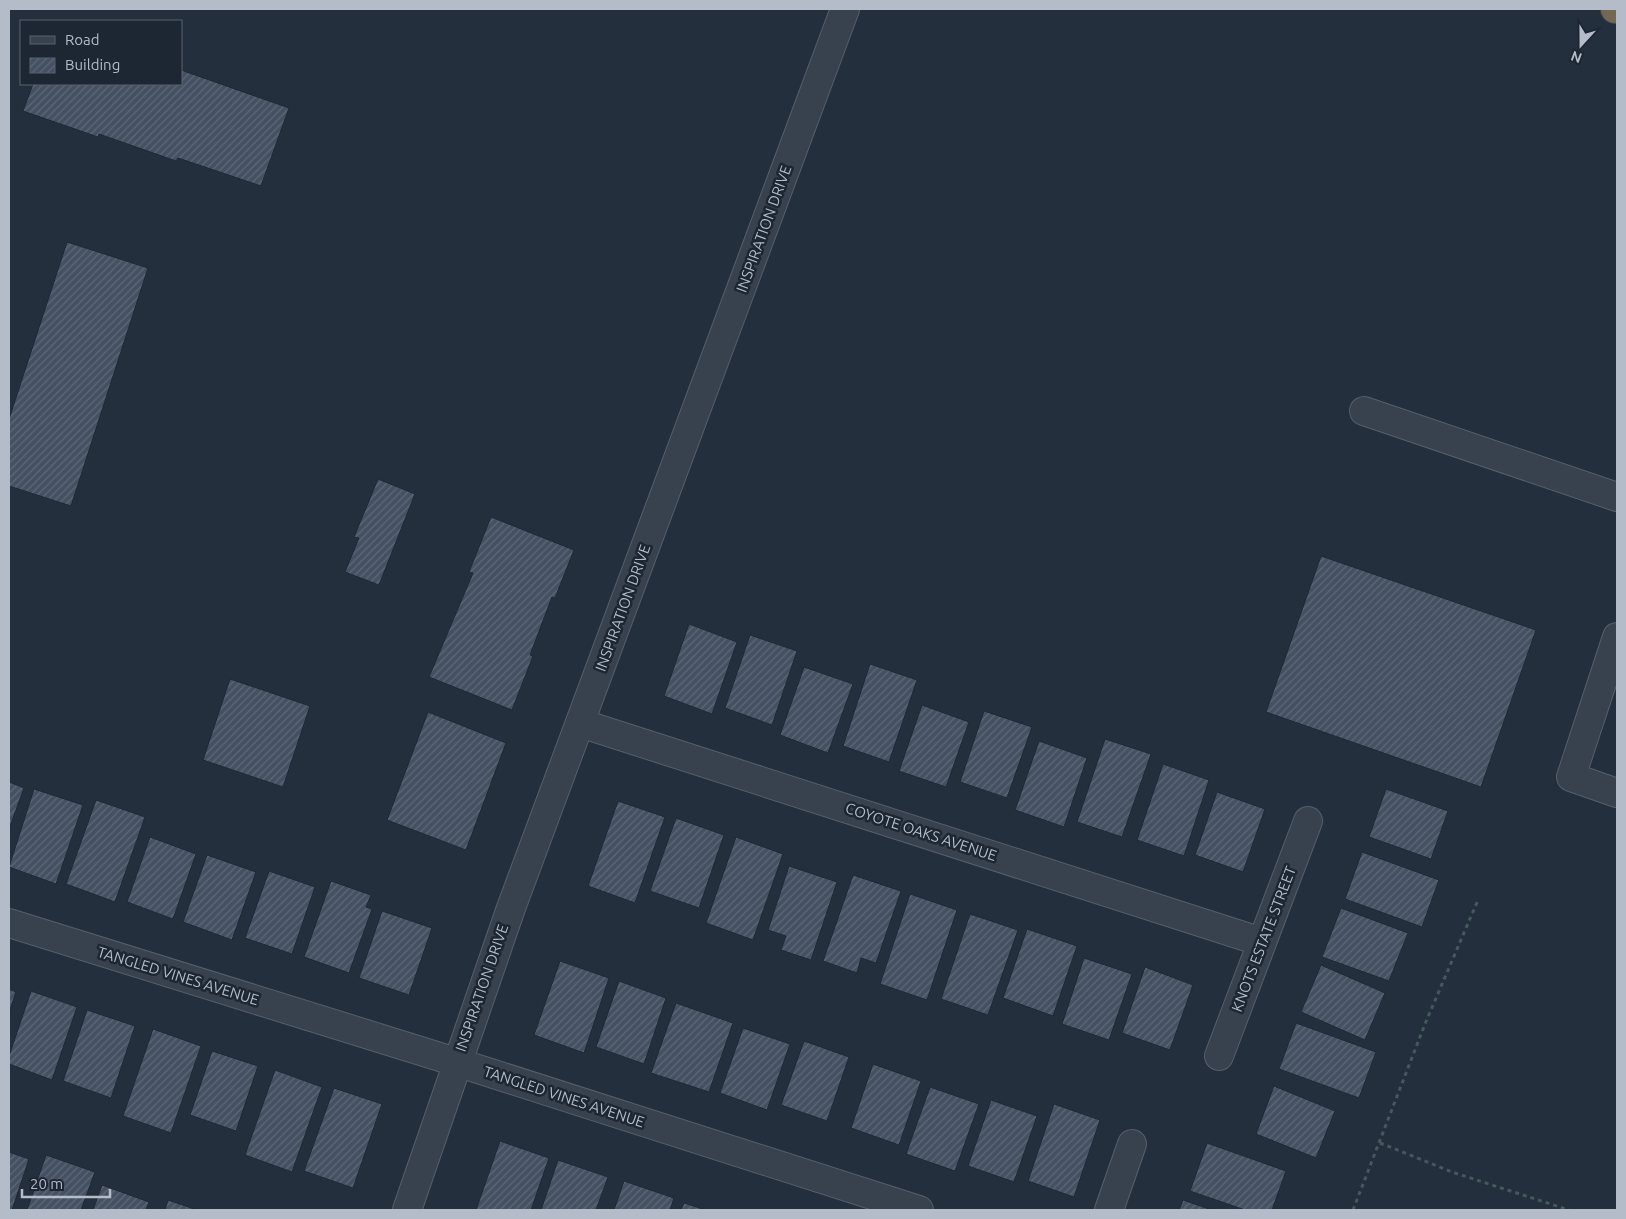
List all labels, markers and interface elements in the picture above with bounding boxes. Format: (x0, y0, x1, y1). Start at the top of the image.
legend (20, 20, 182, 85)
north arrow (1556, 20, 1606, 70)
text: Road (65, 31, 100, 48)
text: N (1569, 48, 1584, 66)
text: Building (65, 56, 120, 73)
street label: INSPIRATION DRIVE (733, 163, 794, 295)
street label: INSPIRATION DRIVE (592, 542, 653, 674)
street label: COYOTE OAKS AVENUE (843, 799, 999, 864)
street label: KNOTS ESTATE STREET (1228, 863, 1299, 1014)
street label: INSPIRATION DRIVE (452, 922, 511, 1054)
street label: TANGLED VINES AVENUE (95, 943, 261, 1008)
street label: TANGLED VINES AVENUE (482, 1062, 647, 1131)
scale bar (22, 1166, 110, 1198)
text: 20 m (30, 1175, 63, 1192)

